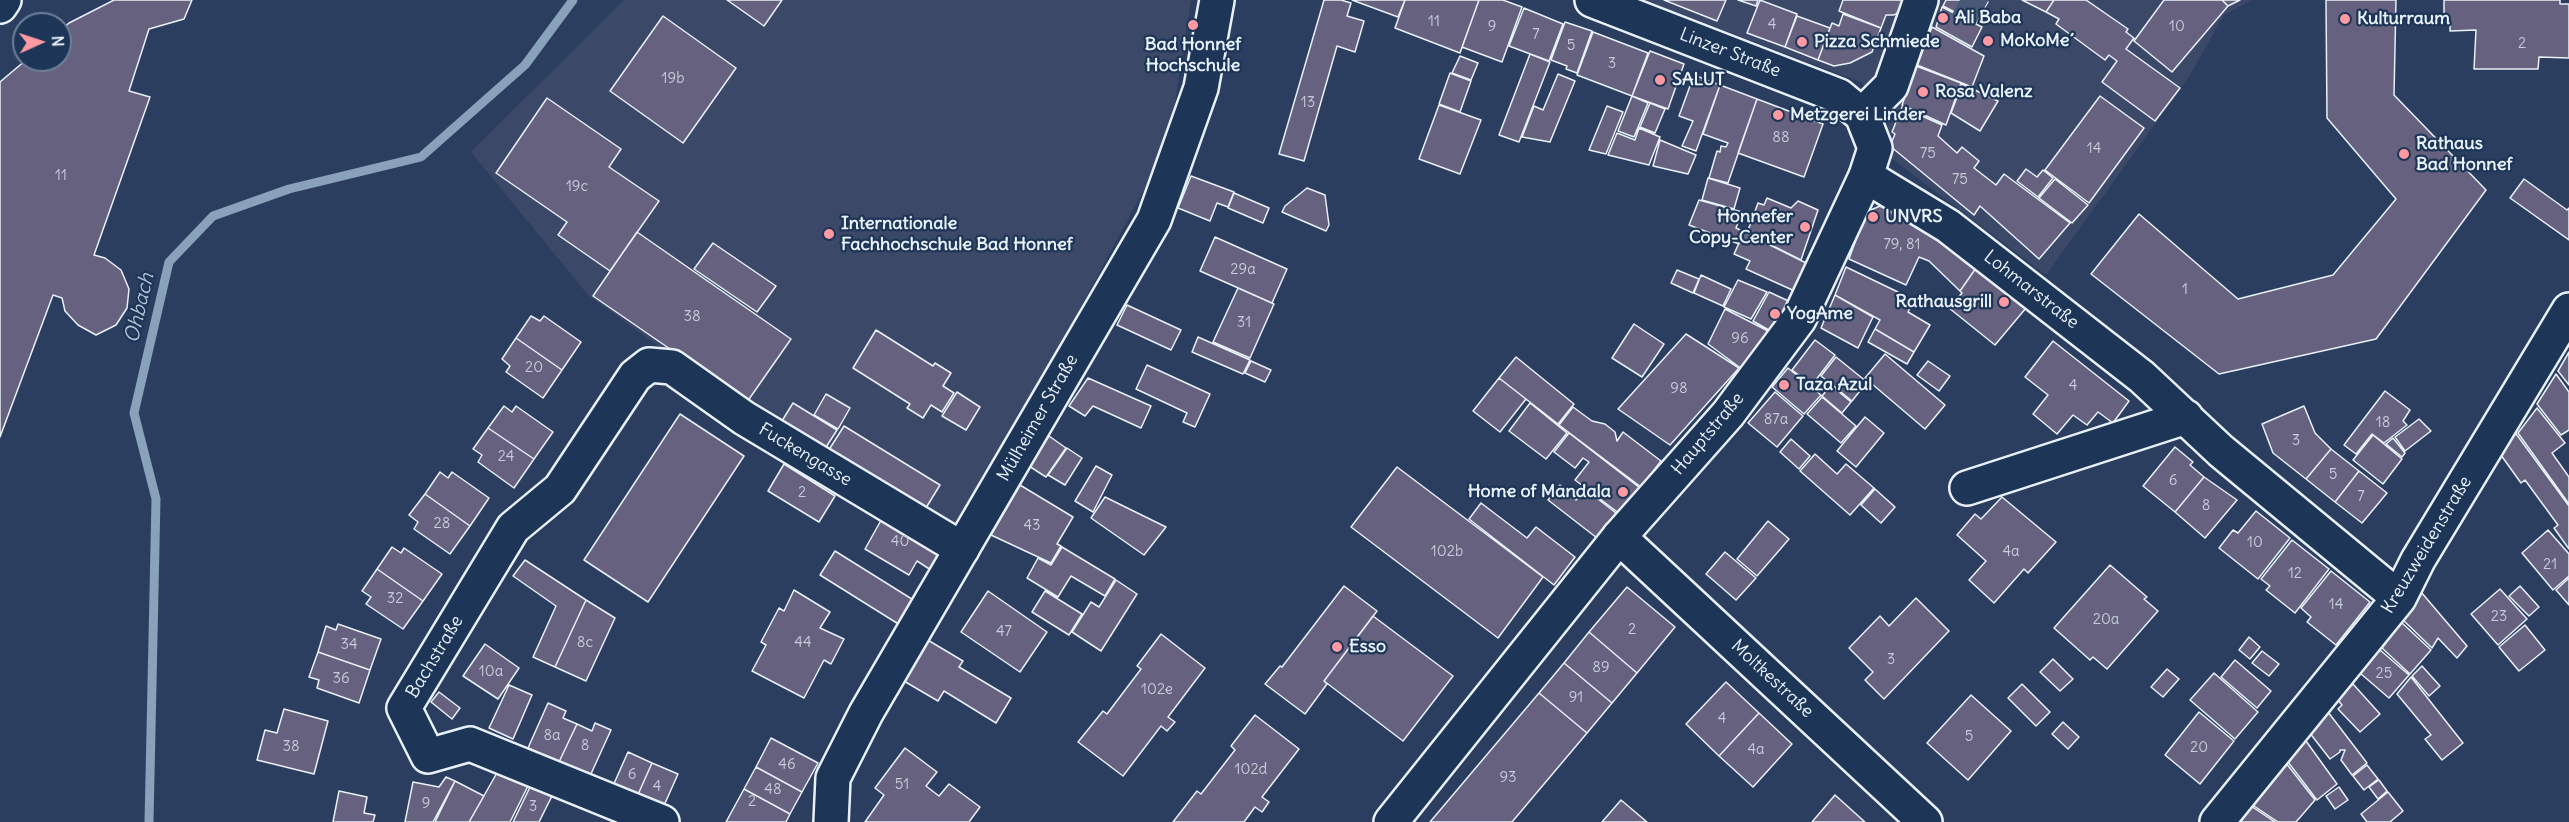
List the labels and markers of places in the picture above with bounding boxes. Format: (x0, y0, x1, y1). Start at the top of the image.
place label: Ali Baba (1955, 7, 2021, 29)
place label: Kulturraum (2357, 8, 2450, 30)
marker: Ali Baba (1936, 11, 1950, 25)
marker: Kulturraum (2338, 12, 2352, 26)
marker: Bad Honnef Hochschule (1186, 18, 1200, 32)
place label: MoKoMe´ (2000, 30, 2075, 52)
place label: Pizza Schmiede (1814, 31, 1940, 53)
place label: Bad Honnef Hochschule (1145, 34, 1241, 76)
marker: MoKoMe´ (1981, 34, 1995, 48)
marker: Pizza Schmiede (1795, 35, 1809, 49)
place label: SALUT (1672, 69, 1725, 91)
marker: SALUT (1653, 73, 1667, 87)
place label: Rosa Valenz (1935, 81, 2033, 103)
marker: Rosa Valenz (1916, 85, 1930, 99)
place label: Metzgerei Linder (1790, 104, 1925, 126)
marker: Metzgerei Linder (1771, 108, 1785, 122)
place label: Rathaus Bad Honnef (2416, 133, 2512, 176)
marker: Rathaus Bad Honnef (2397, 147, 2411, 161)
place label: Honnefer Copy-Center (1689, 206, 1793, 248)
place label: UNVRS (1885, 206, 1942, 228)
marker: UNVRS (1866, 210, 1880, 224)
place label: Internationale Fachhochschule Bad Honnef (841, 213, 1073, 256)
marker: Honnefer Copy-Center (1798, 220, 1812, 234)
marker: Internationale Fachhochschule Bad Honnef (822, 227, 836, 241)
place label: Rathausgrill (1896, 291, 1992, 313)
marker: Rathausgrill (1997, 295, 2011, 309)
place label: YogAme (1787, 303, 1853, 325)
marker: YogAme (1768, 307, 1782, 321)
place label: Taza Azul (1796, 374, 1872, 396)
marker: Taza Azul (1777, 378, 1791, 392)
place label: Home of Mandala (1468, 481, 1611, 503)
marker: Home of Mandala (1616, 485, 1630, 499)
place label: Esso (1349, 636, 1386, 658)
marker: Esso (1330, 640, 1344, 654)

